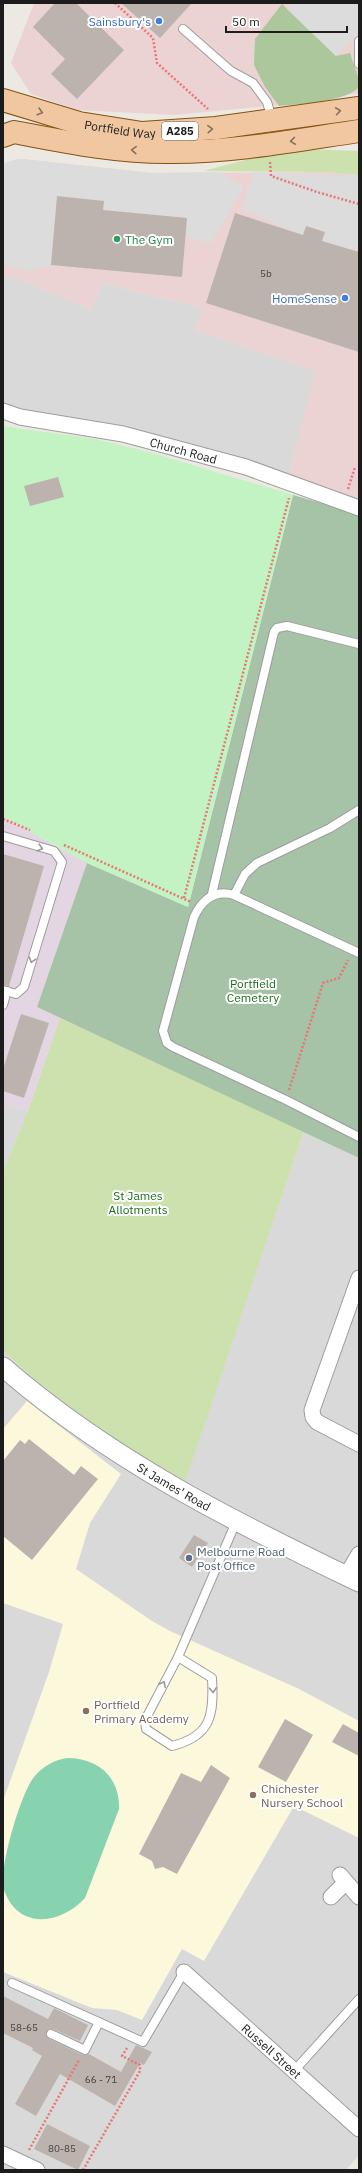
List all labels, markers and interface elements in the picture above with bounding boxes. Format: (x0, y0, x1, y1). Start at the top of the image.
scale bar (226, 8, 347, 34)
place label: Sainsbury's (89, 14, 151, 29)
text: 50 m (232, 14, 260, 29)
marker: Sainsbury's (154, 16, 164, 26)
one-way arrow (36, 107, 43, 116)
one-way arrow (335, 107, 342, 116)
street label: Portfield Way (83, 116, 156, 141)
road number: A285 (162, 122, 198, 140)
one-way arrow (207, 124, 213, 133)
one-way arrow (290, 136, 296, 145)
one-way arrow (131, 146, 137, 154)
place label: The Gym (125, 232, 173, 247)
marker: The Gym (112, 234, 122, 244)
house number: 5b (260, 267, 272, 280)
place label: HomeSense (272, 291, 337, 306)
marker: HomeSense (340, 293, 350, 303)
street label: Church Road (148, 434, 219, 466)
one-way arrow (37, 843, 44, 852)
one-way arrow (28, 957, 37, 964)
park label: Portfield Cemetery (227, 976, 279, 1005)
park label: St James Allotments (108, 1188, 168, 1217)
street label: St James' Road (134, 1459, 214, 1514)
place label: Melbourne Road Post Office (197, 1544, 285, 1573)
marker: Melbourne Road Post Office (184, 1553, 194, 1563)
one-way arrow (159, 1681, 166, 1688)
one-way arrow (209, 1687, 217, 1693)
place label: Portfield Primary Academy (94, 1697, 189, 1726)
marker: Portfield Primary Academy (81, 1706, 91, 1716)
place label: Chichester Nursery School (261, 1781, 343, 1810)
marker: Chichester Nursery School (248, 1790, 258, 1800)
street label: Russell Street (239, 2020, 305, 2081)
house number: 58-65 (10, 2021, 38, 2034)
house number: 66 - 71 (85, 2073, 117, 2086)
house number: 80-85 (48, 2142, 76, 2155)

